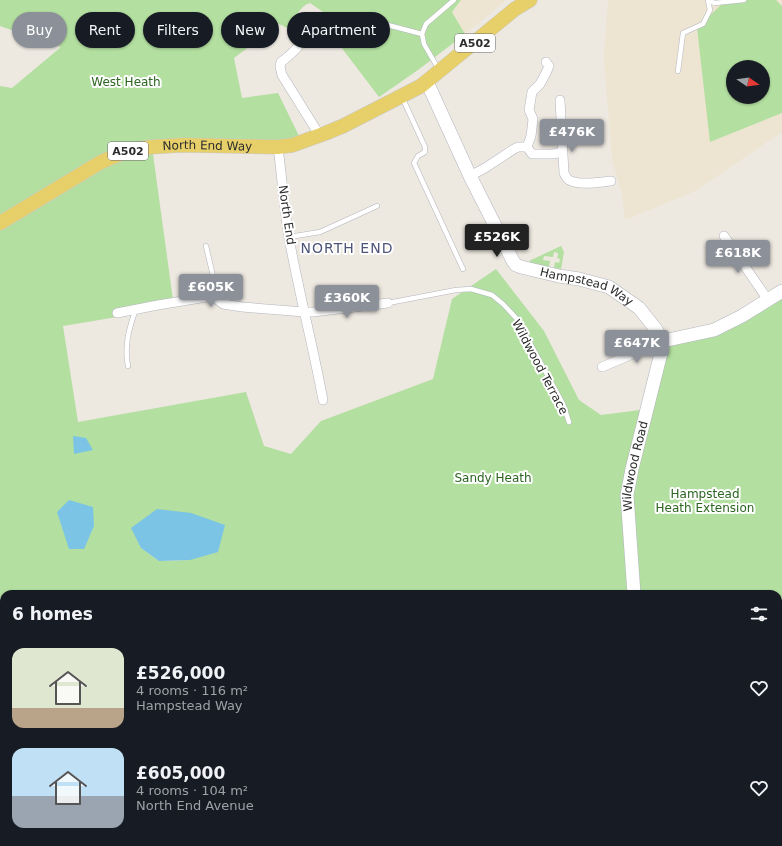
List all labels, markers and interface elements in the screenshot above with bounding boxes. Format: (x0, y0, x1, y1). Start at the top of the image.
chip: Buy (12, 12, 67, 48)
chip: Rent (75, 12, 135, 48)
chip: Filters (143, 12, 213, 48)
chip: New (221, 12, 279, 48)
chip: Apartment (287, 12, 390, 48)
road number: A502 (455, 34, 495, 52)
north arrow (726, 60, 770, 104)
map controls (726, 60, 770, 104)
park label: West Heath (91, 75, 161, 89)
pin: £476K (544, 119, 600, 153)
text: £476K (549, 124, 595, 139)
street label: North End Way (162, 138, 252, 153)
road number: A502 (108, 142, 148, 160)
street label: North End (276, 184, 298, 246)
pin: £526K (469, 224, 525, 258)
text: £526K (474, 229, 520, 244)
district label: NORTH END (301, 240, 393, 256)
pin: £618K (710, 240, 766, 274)
text: £618K (715, 245, 761, 260)
street label: Hampstead Way (539, 265, 636, 309)
pin: £605K (183, 274, 239, 308)
text: £605K (188, 279, 234, 294)
pin: £360K (319, 285, 375, 319)
text: £360K (324, 290, 370, 305)
street label: Wildwood Terrace (509, 317, 571, 417)
pin: £647K (609, 330, 665, 364)
text: £647K (614, 335, 660, 350)
street label: Wildwood Road (620, 419, 651, 512)
park label: Sandy Heath (454, 471, 532, 485)
park label: Hampstead Heath Extension (656, 487, 754, 515)
icon: filters (748, 603, 770, 625)
text: 6 homes (12, 604, 93, 624)
text: £526,000 (136, 663, 225, 683)
icon: home (44, 664, 92, 712)
icon: heart (748, 677, 770, 699)
text: 4 rooms · 116 m² (136, 683, 248, 698)
text: Hampstead Way (136, 698, 243, 713)
text: £605,000 (136, 763, 225, 783)
icon: home (44, 764, 92, 812)
icon: heart (748, 777, 770, 799)
text: 4 rooms · 104 m² (136, 783, 248, 798)
text: North End Avenue (136, 798, 254, 813)

